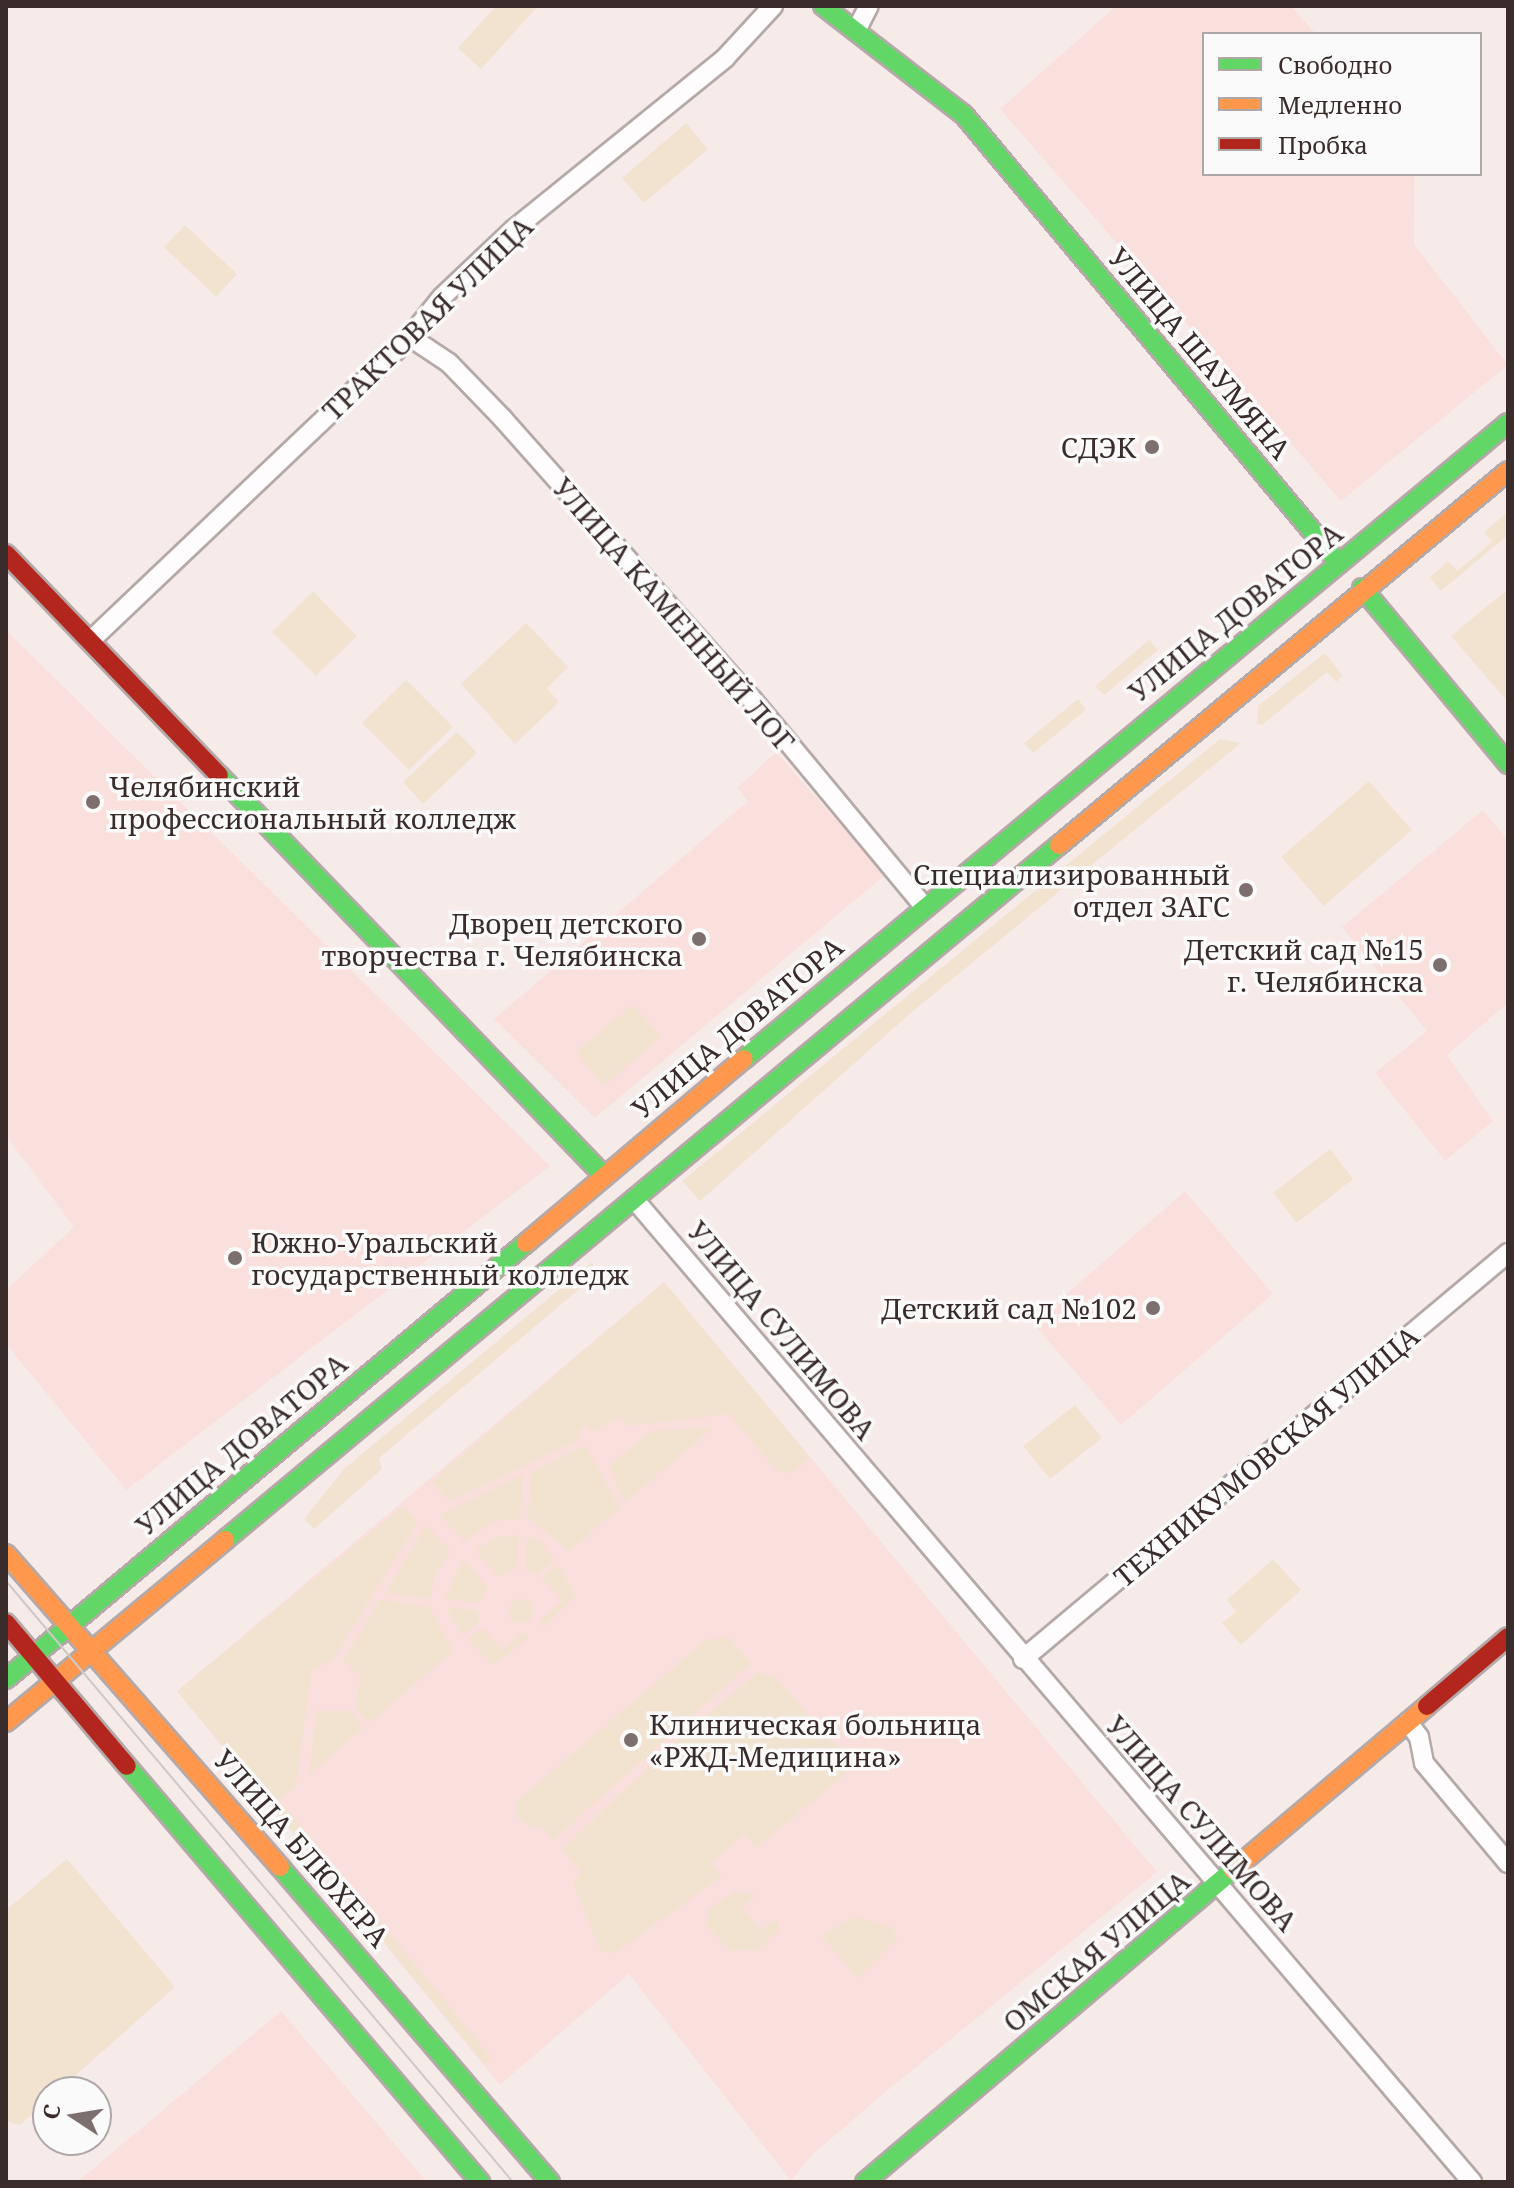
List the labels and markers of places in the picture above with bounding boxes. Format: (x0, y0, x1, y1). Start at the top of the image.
place label: СДЭК (1061, 430, 1136, 464)
marker: СДЭК (1143, 438, 1161, 456)
place label: Челябинский профессиональный колледж (109, 769, 516, 835)
marker: Челябинский профессиональный колледж (84, 793, 102, 811)
place label: Специализированный отдел ЗАГС (913, 857, 1230, 923)
marker: Специализированный отдел ЗАГС (1237, 881, 1255, 899)
place label: Дворец детского творчества г. Челябинска (321, 906, 683, 972)
marker: Дворец детского творчества г. Челябинска (690, 930, 708, 948)
place label: Детский сад №15 г. Челябинска (1184, 932, 1424, 998)
marker: Детский сад №15 г. Челябинска (1431, 956, 1449, 974)
place label: Южно-Уральский государственный колледж (251, 1225, 629, 1291)
marker: Южно-Уральский государственный колледж (226, 1249, 244, 1267)
place label: Детский сад №102 (881, 1291, 1137, 1325)
marker: Детский сад №102 (1144, 1299, 1162, 1317)
place label: Клиническая больница «РЖД-Медицина» (649, 1707, 981, 1773)
marker: Клиническая больница «РЖД-Медицина» (620, 1729, 642, 1751)

